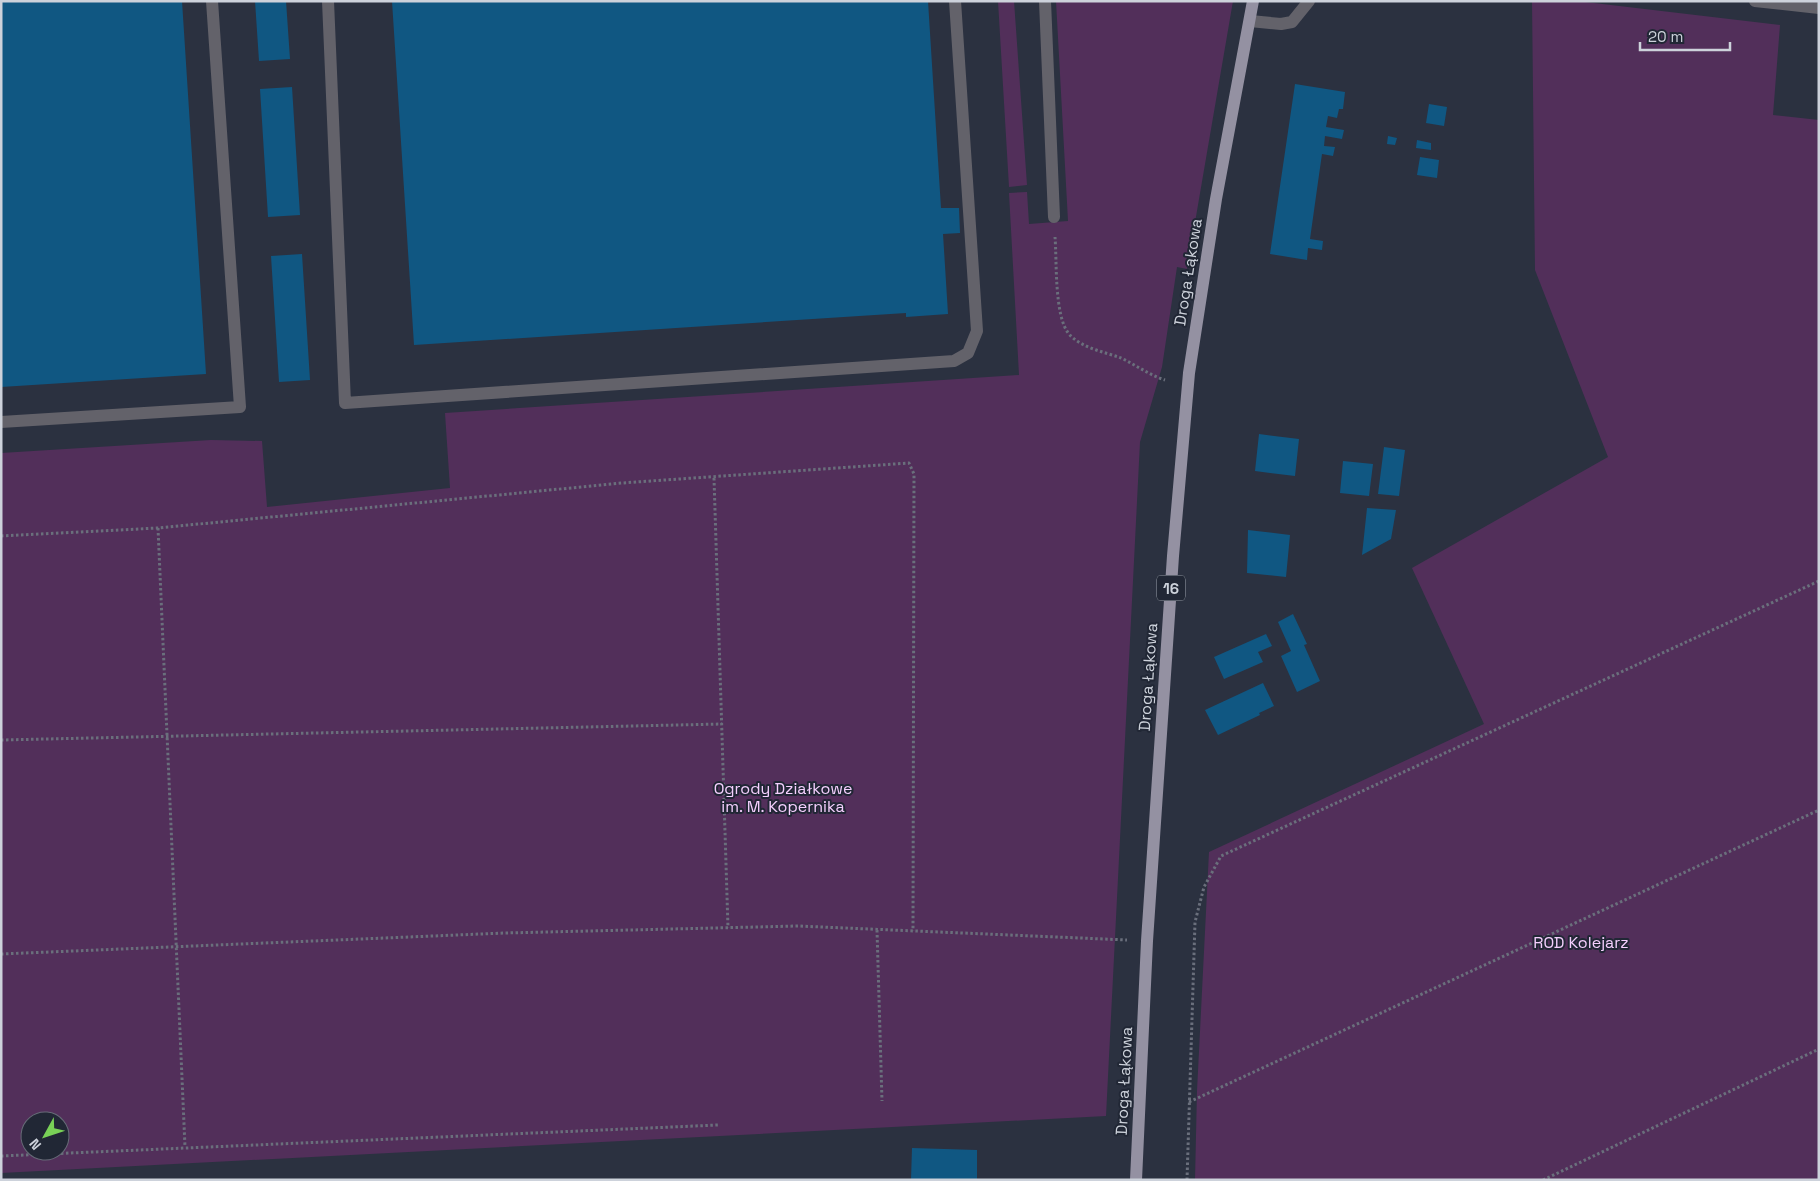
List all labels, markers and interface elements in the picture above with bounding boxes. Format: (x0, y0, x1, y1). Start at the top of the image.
scale bar (1640, 20, 1730, 52)
text: 20 m (1648, 27, 1683, 46)
street label: Droga Łąkowa (1169, 217, 1207, 327)
road number: 16 (1157, 576, 1185, 600)
street label: Droga Łąkowa (1134, 622, 1162, 732)
park label: Ogrody Działkowe im. M. Kopernika (714, 778, 852, 817)
park label: ROD Kolejarz (1533, 932, 1629, 953)
street label: Droga Łąkowa (1111, 1026, 1137, 1136)
north arrow (20, 1111, 70, 1161)
text: N (25, 1135, 45, 1154)

